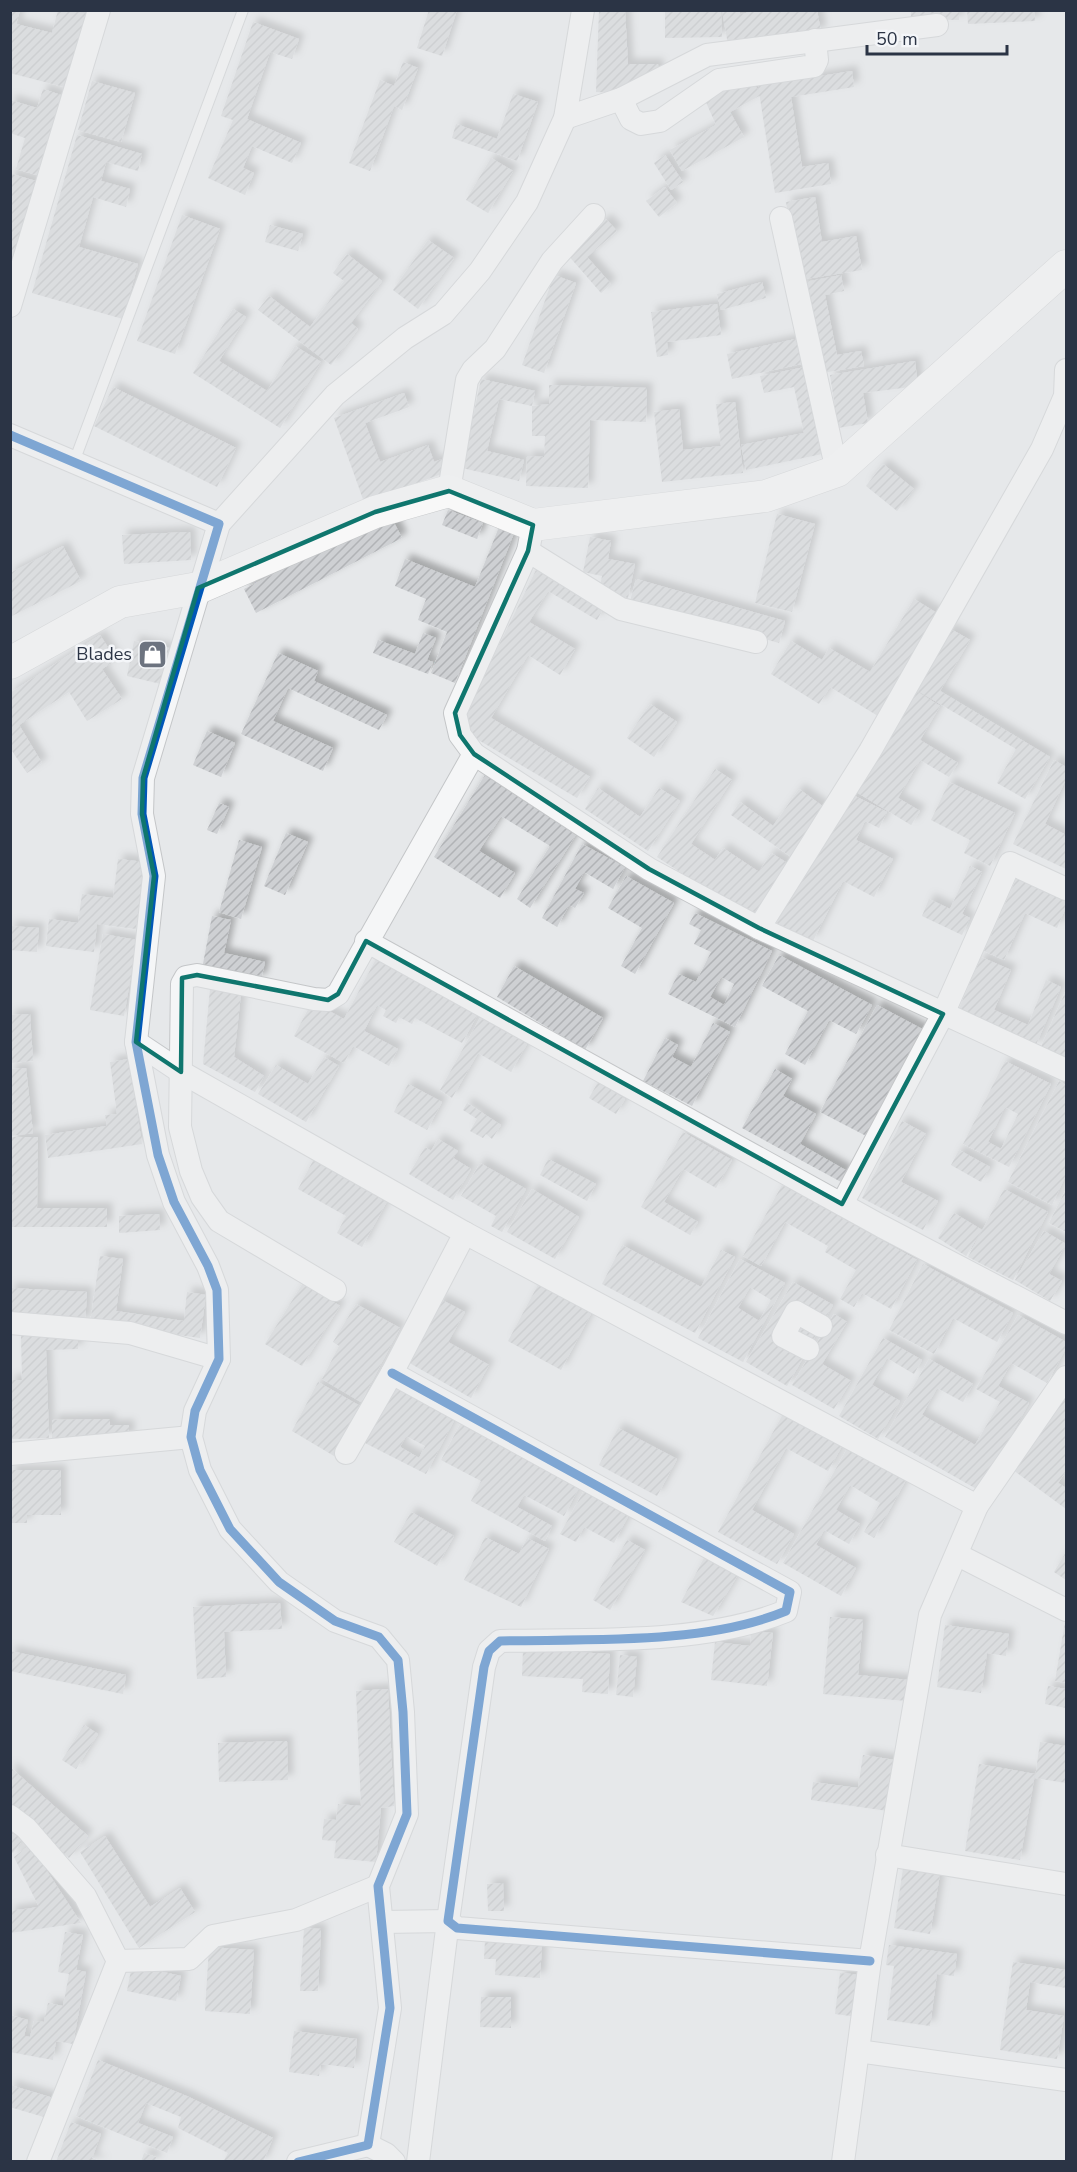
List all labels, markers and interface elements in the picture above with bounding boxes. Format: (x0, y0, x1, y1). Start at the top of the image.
scale bar (867, 18, 1006, 56)
text: 50 m (876, 27, 918, 51)
shop icon: Blades (137, 638, 169, 670)
place label: Blades (76, 642, 132, 666)

